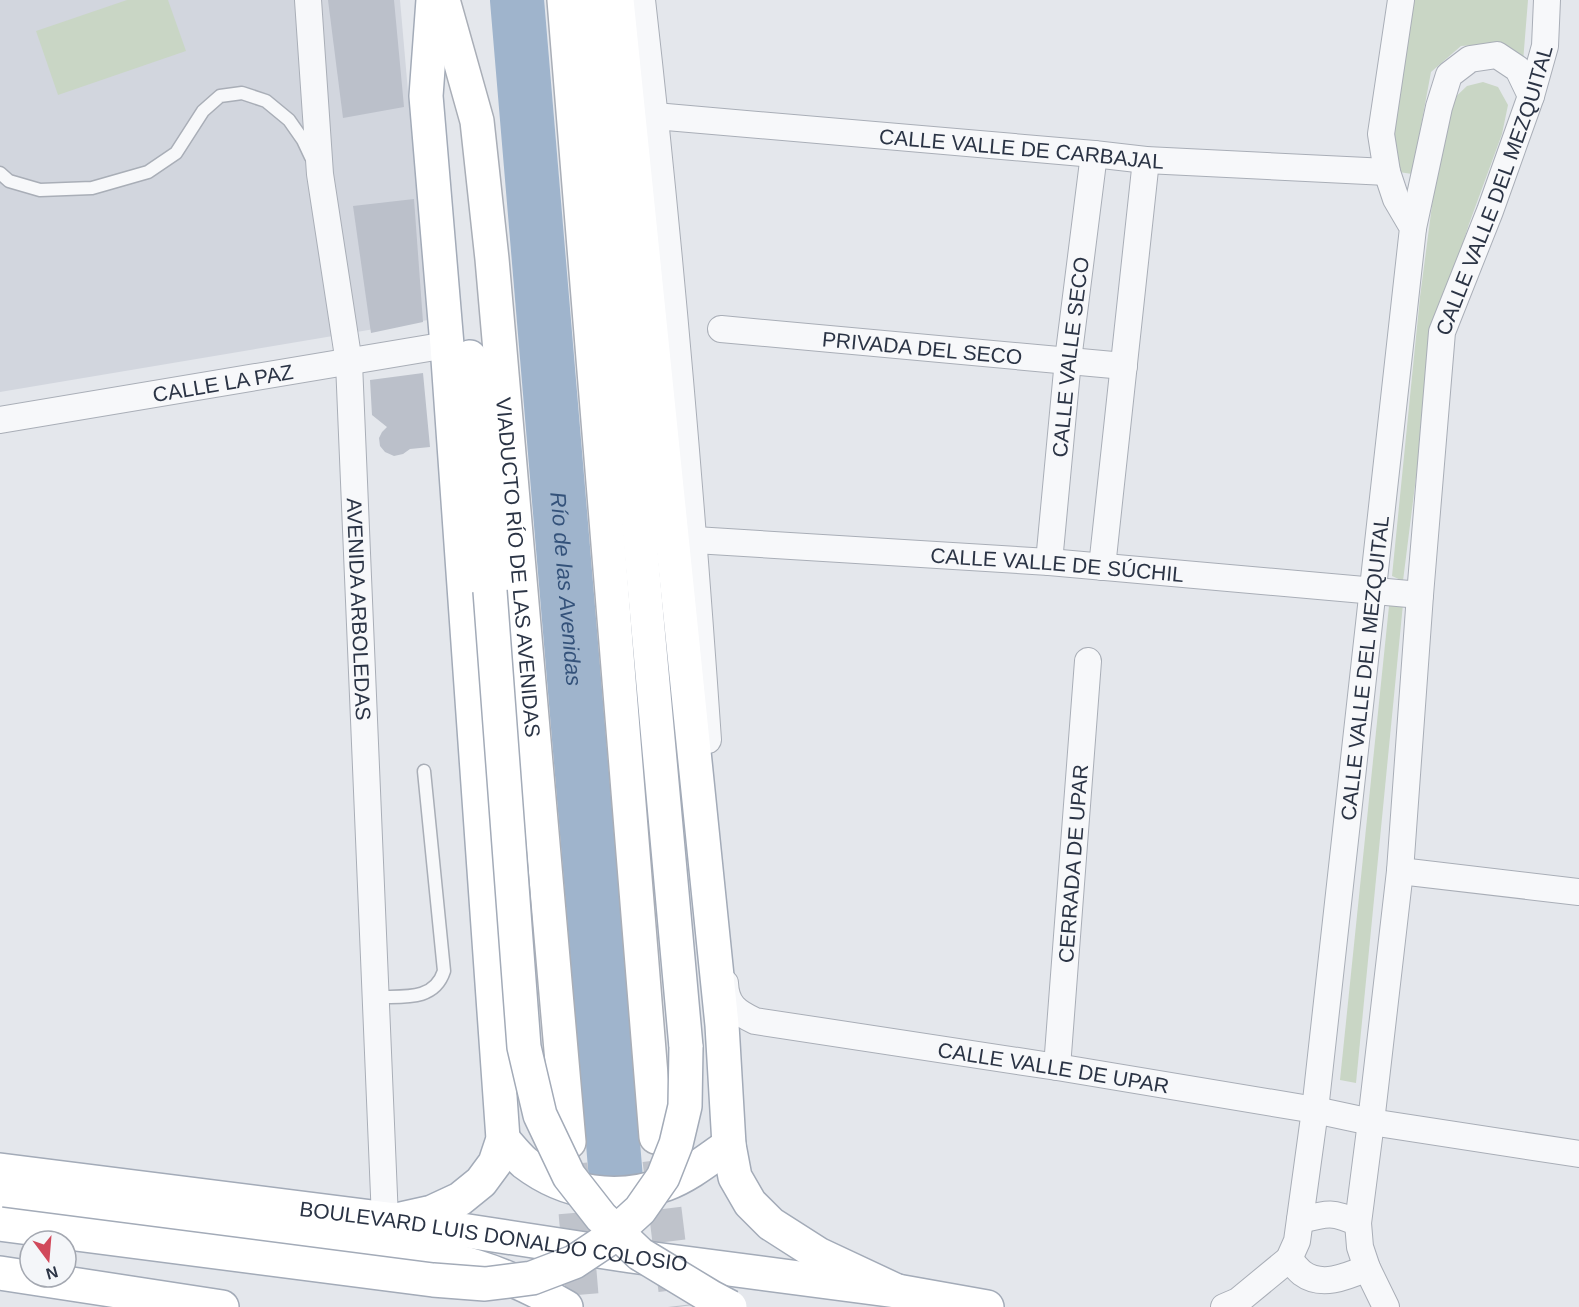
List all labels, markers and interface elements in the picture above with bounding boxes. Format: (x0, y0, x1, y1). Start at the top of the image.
street label: CALLE VALLE DEL MEZQUITAL (1431, 42, 1556, 338)
street label: CALLE VALLE DE CARBAJAL (878, 124, 1164, 172)
street label: CALLE VALLE SECO (1047, 255, 1092, 458)
street label: PRIVADA DEL SECO (821, 327, 1023, 368)
street label: CALLE LA PAZ (151, 359, 295, 406)
street label: VIADUCTO RÍO DE LAS AVENIDAS (493, 396, 545, 738)
water label: Río de las Avenidas (546, 491, 587, 687)
street label: AVENIDA ARBOLEDAS (343, 497, 376, 721)
street label: CALLE VALLE DEL MEZQUITAL (1336, 514, 1392, 822)
street label: CALLE VALLE DE SÚCHIL (930, 543, 1185, 585)
street label: CERRADA DE UPAR (1053, 763, 1092, 964)
street label: CALLE VALLE DE UPAR (936, 1038, 1171, 1097)
street label: BOULEVARD LUIS DONALDO COLOSIO (298, 1196, 689, 1275)
north arrow (18, 1229, 78, 1289)
text: N (44, 1263, 60, 1283)

